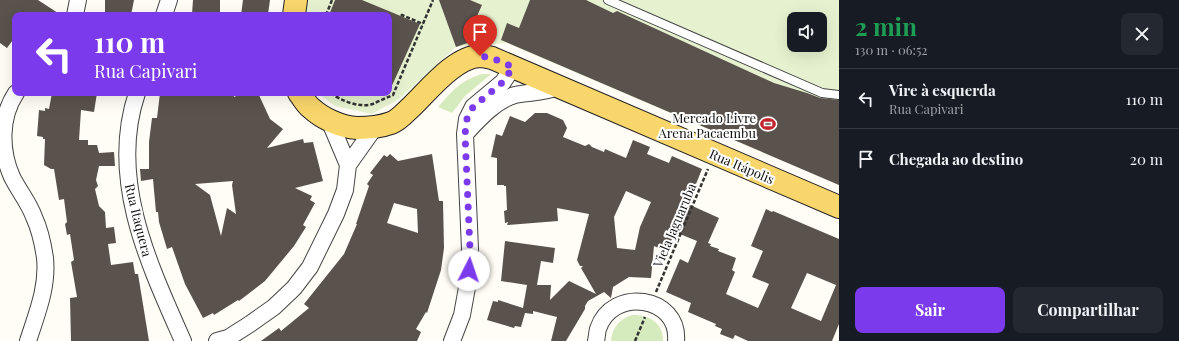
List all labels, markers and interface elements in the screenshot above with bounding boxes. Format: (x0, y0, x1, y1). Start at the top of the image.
text: 2 min (855, 10, 917, 42)
map controls (787, 12, 827, 52)
button: sound (787, 12, 827, 52)
button: close (1121, 13, 1163, 55)
pin (463, 15, 497, 56)
icon: arrive (469, 21, 491, 43)
text: 110 m (94, 23, 165, 60)
icon: left (28, 28, 80, 80)
text: 130 m · 06:52 (855, 41, 928, 58)
text: Rua Capivari (94, 59, 197, 83)
text: Vire à esquerda (889, 80, 996, 100)
icon: left (855, 88, 877, 110)
text: 110 m (1126, 89, 1163, 109)
text: Rua Capivari (889, 100, 964, 117)
place label: Mercado Livre Arena Pacaembu (658, 109, 756, 141)
sports icon: Mercado Livre Arena Pacaembu (759, 115, 777, 133)
street label: Rua Itápolis (707, 145, 777, 187)
icon: arrive (855, 148, 877, 170)
text: Chegada ao destino (889, 149, 1023, 169)
text: 20 m (1130, 149, 1163, 169)
street label: Viela Jaguaruba (648, 180, 700, 271)
street label: Rua Itaquera (122, 182, 156, 259)
position arrow (448, 249, 490, 291)
button: Sair (855, 287, 1005, 333)
button: Compartilhar (1013, 287, 1163, 333)

